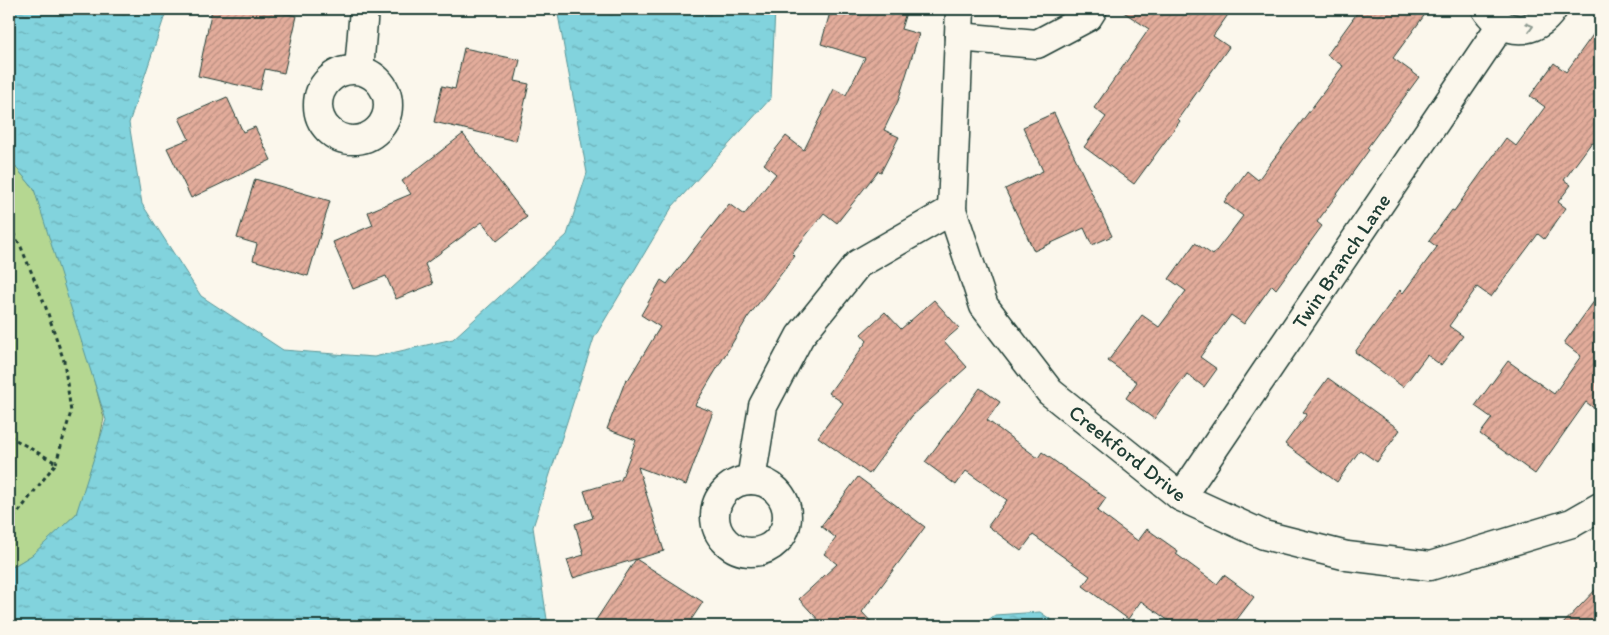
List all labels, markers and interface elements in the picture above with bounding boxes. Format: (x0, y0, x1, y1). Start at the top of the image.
one-way arrow (1525, 22, 1534, 32)
street label: Twin Branch Lane (1286, 189, 1396, 333)
street label: Creekford Drive (1064, 399, 1192, 507)

